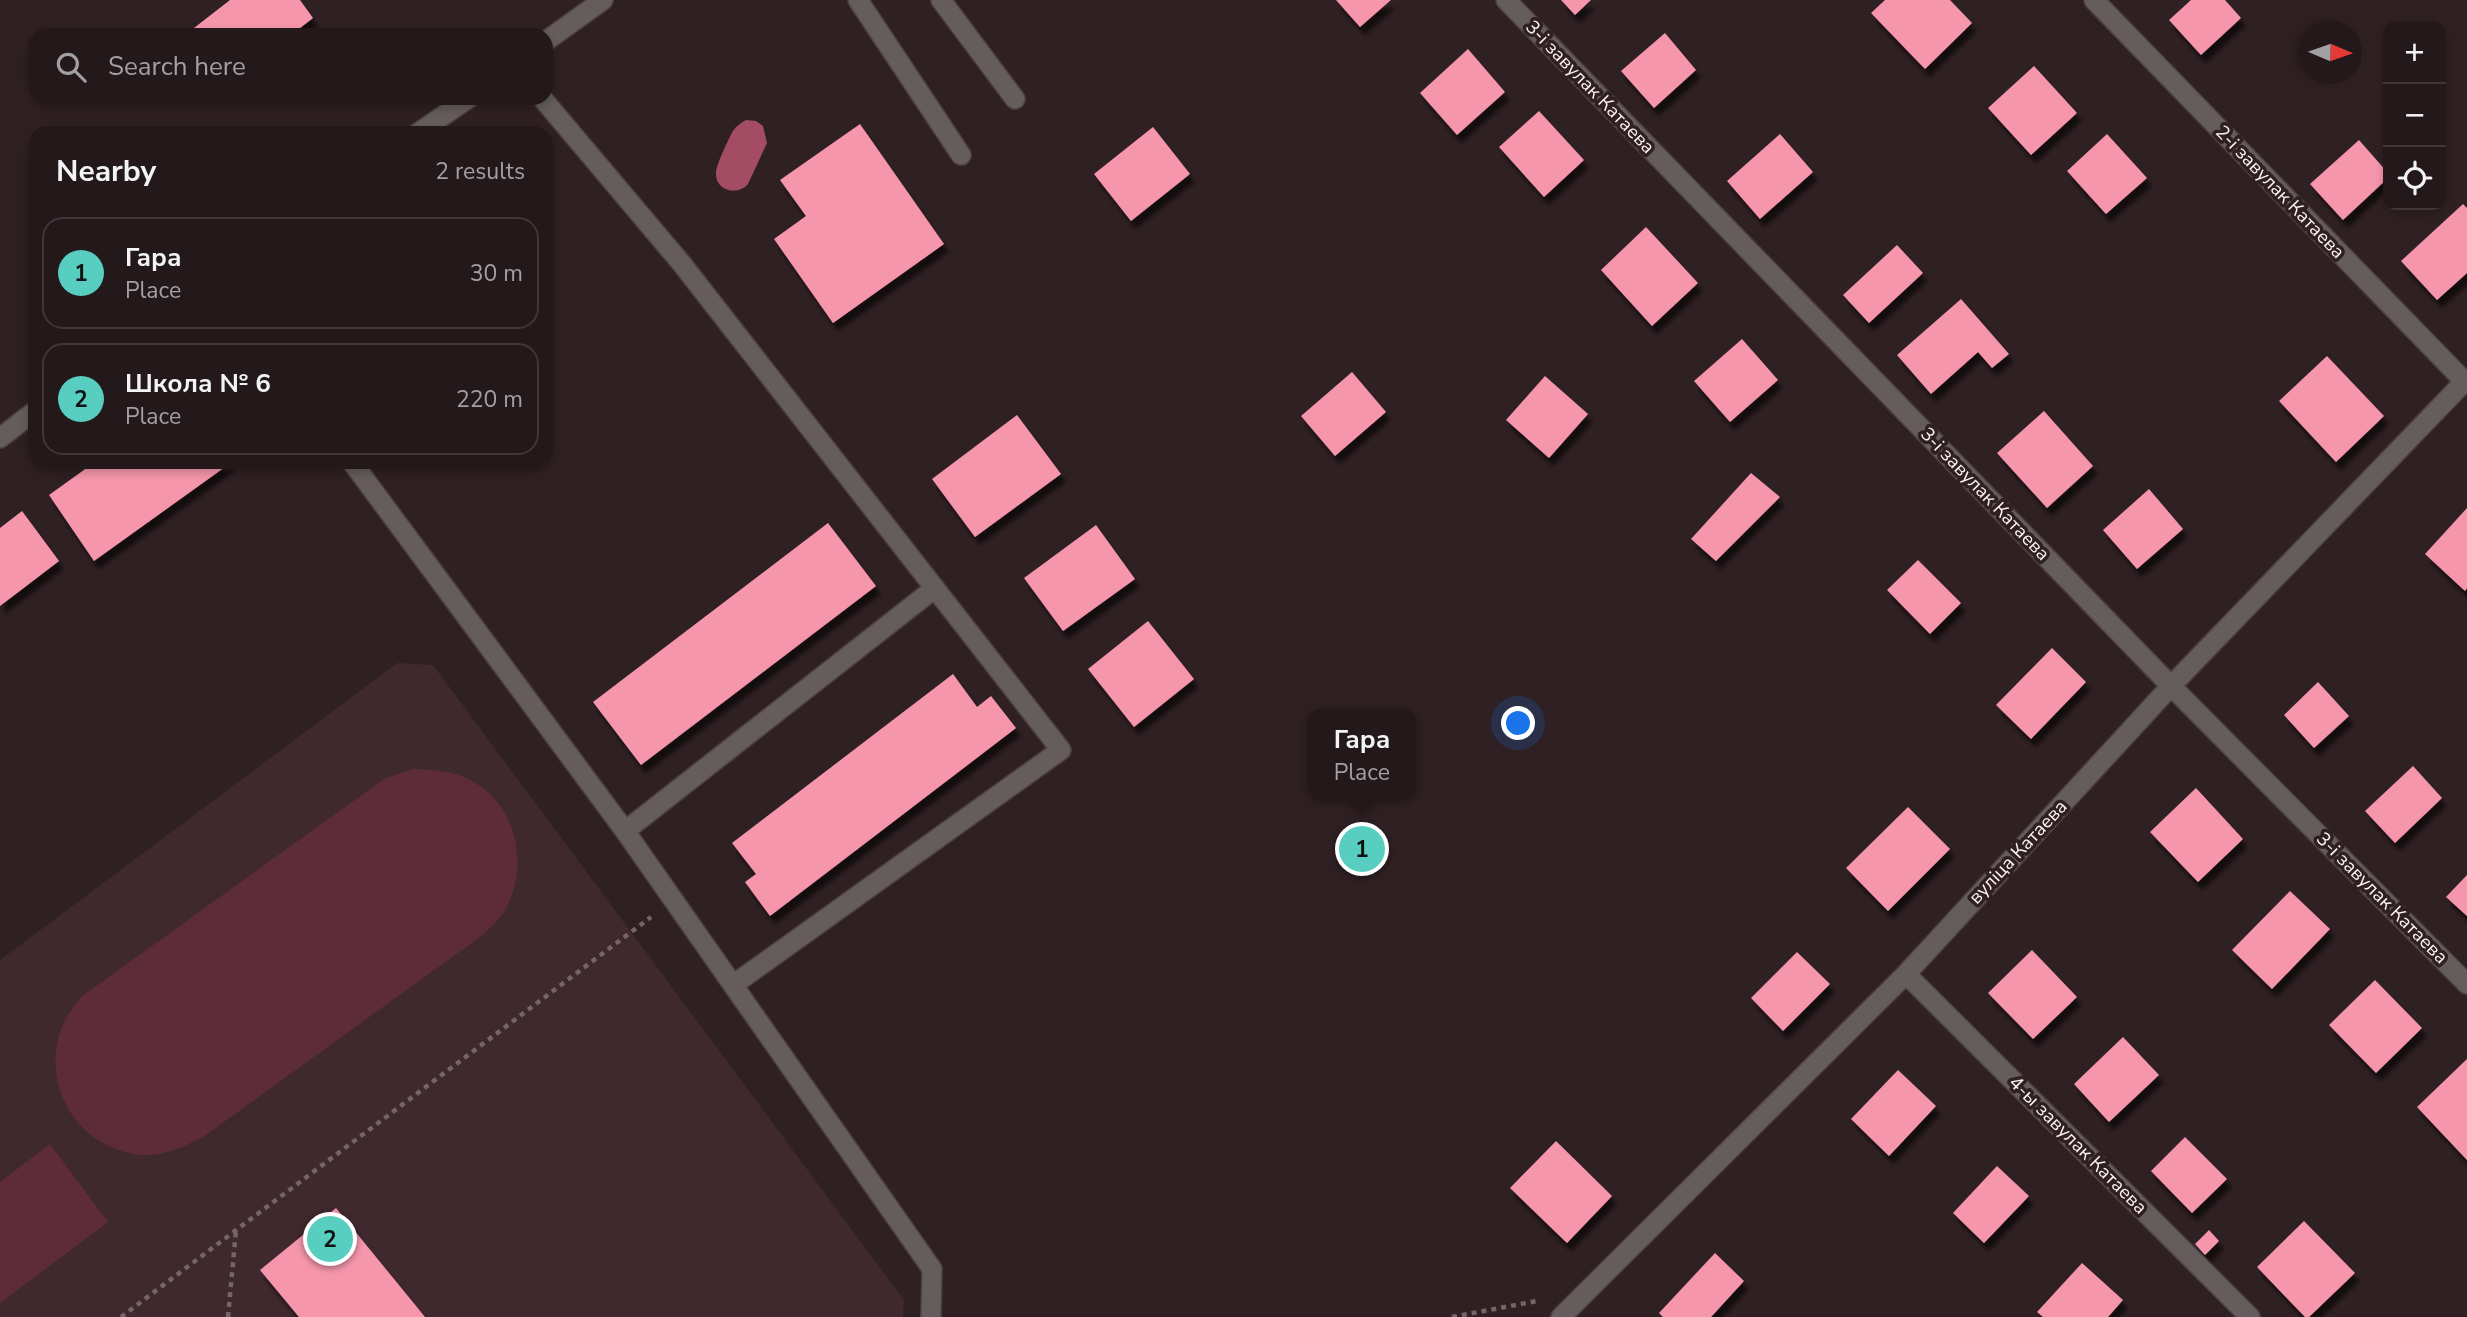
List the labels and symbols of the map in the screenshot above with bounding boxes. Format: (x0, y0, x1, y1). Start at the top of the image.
street label: 3-і завулак Катаева (1519, 14, 1661, 160)
north arrow (2299, 21, 2362, 84)
street label: 2-і завулак Катаева (2209, 119, 2351, 265)
street label: 3-і завулак Катаева (1914, 421, 2056, 567)
your location (1501, 706, 1535, 740)
street label: вуліца Катаева (1963, 794, 2073, 910)
pin: 1 (1339, 823, 1385, 875)
street label: 3-і завулак Катаева (2310, 826, 2454, 970)
street label: 4-ы завулак Катаева (2003, 1070, 2153, 1220)
pin: 2 (307, 1213, 353, 1265)

